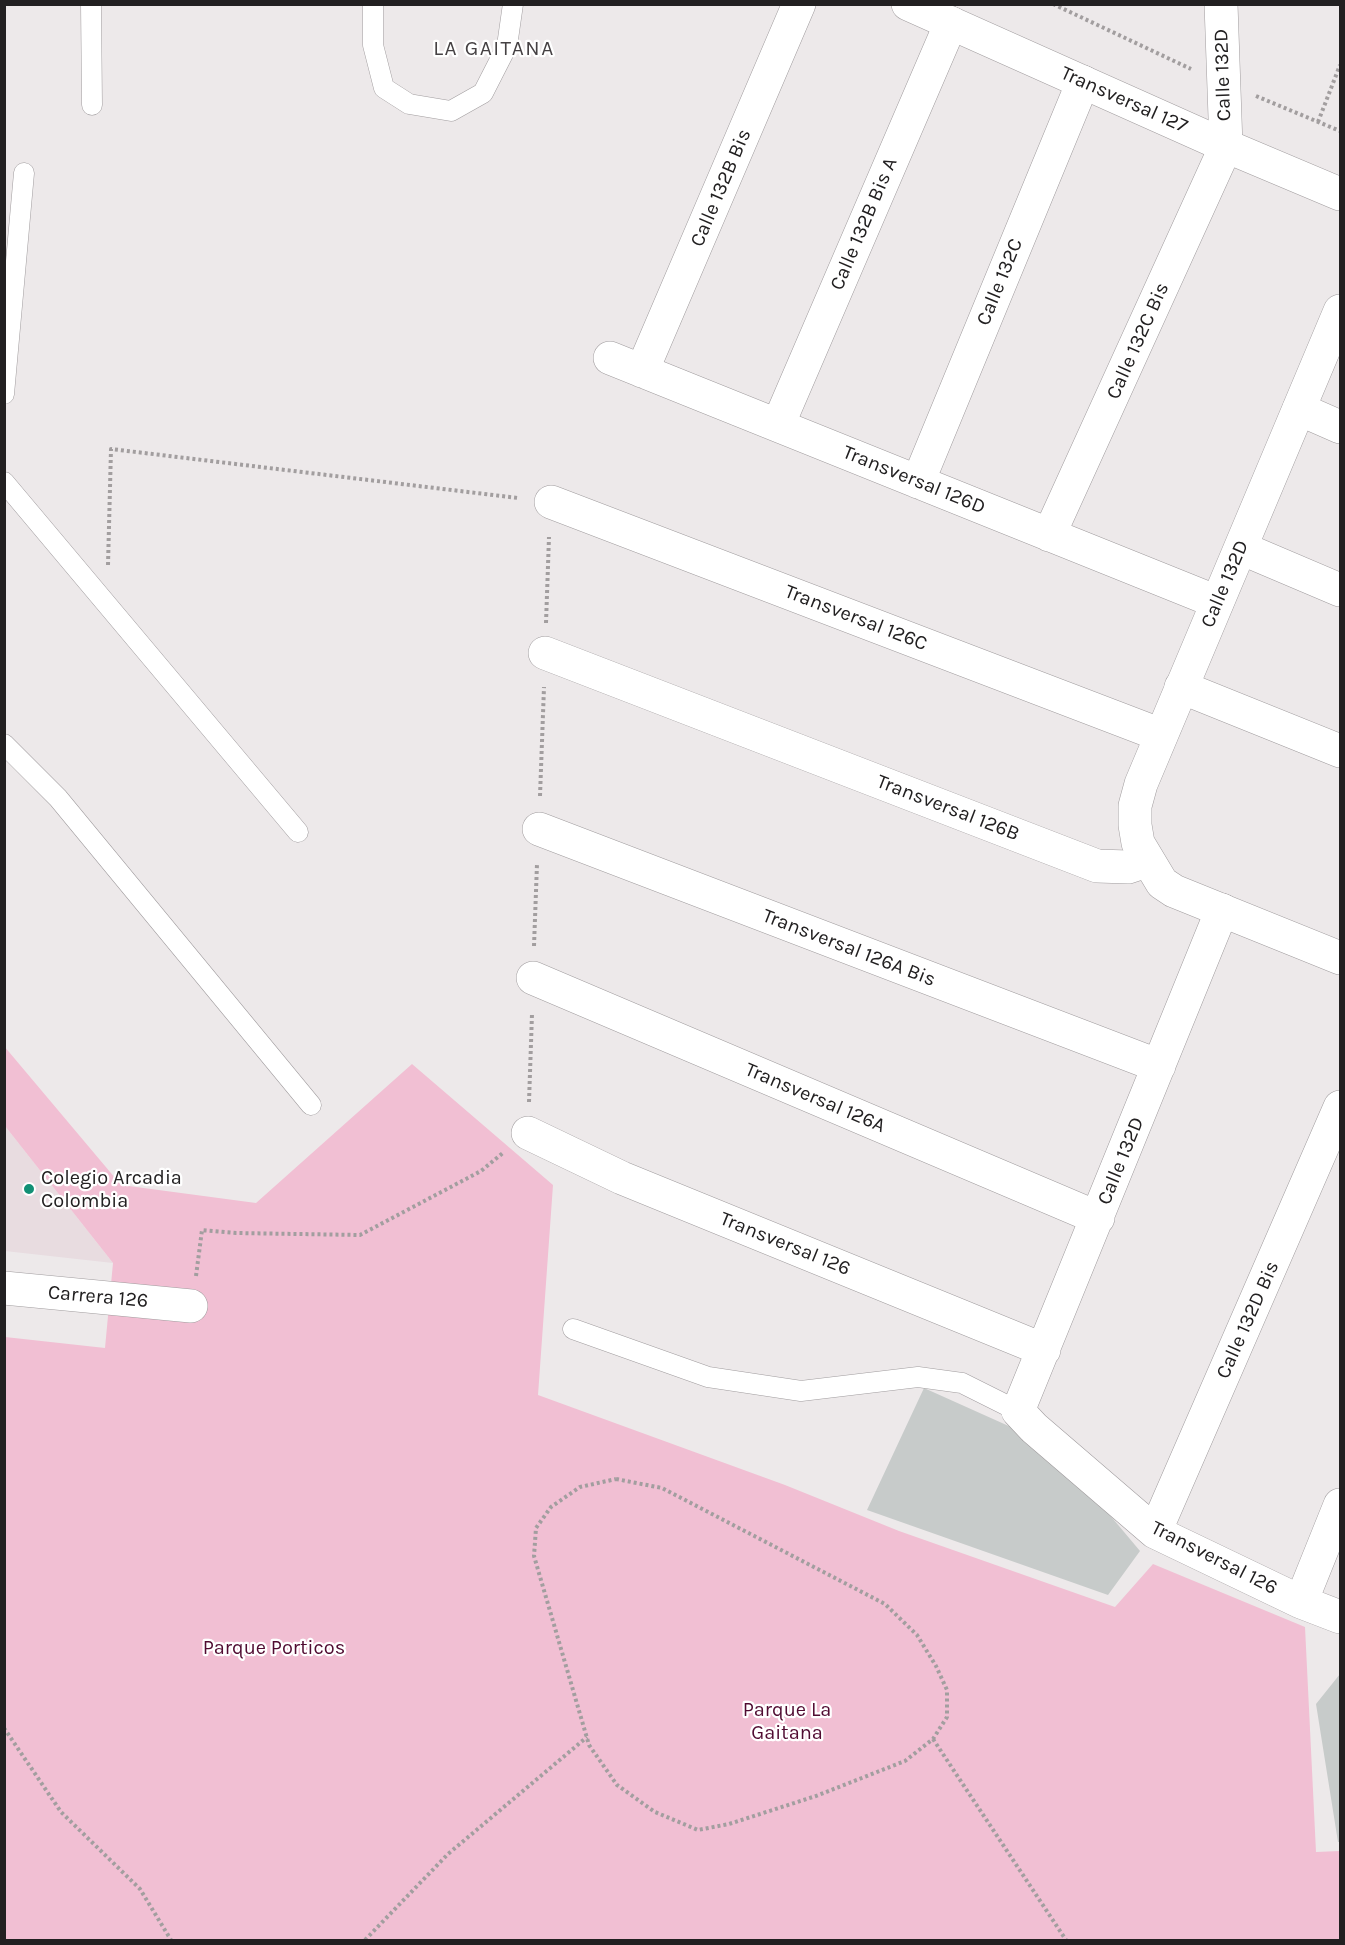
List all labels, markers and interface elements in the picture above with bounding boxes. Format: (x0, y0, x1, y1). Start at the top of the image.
street label: Calle 132D (1209, 28, 1237, 122)
district label: LA GAITANA (433, 36, 555, 62)
street label: Transversal 127 (1057, 61, 1191, 139)
street label: Calle 132B Bis (685, 126, 757, 250)
street label: Calle 132B Bis A (825, 154, 903, 294)
street label: Calle 132C (972, 235, 1028, 329)
street label: Calle 132C Bis (1102, 279, 1174, 403)
street label: Transversal 126D (839, 440, 989, 520)
street label: Calle 132D (1196, 537, 1254, 631)
street label: Transversal 126C (781, 580, 931, 656)
street label: Transversal 126B (873, 770, 1023, 846)
street label: Transversal 126A Bis (759, 904, 939, 992)
street label: Transversal 126A (741, 1058, 889, 1138)
street label: Calle 132D (1093, 1114, 1149, 1208)
place label: Colegio Arcadia Colombia (41, 1166, 182, 1213)
marker: Colegio Arcadia Colombia (22, 1182, 36, 1196)
street label: Transversal 126 (716, 1207, 854, 1281)
street label: Calle 132D Bis (1211, 1257, 1285, 1383)
street label: Carrera 126 (47, 1281, 149, 1313)
street label: Transversal 126 (1147, 1516, 1281, 1600)
park label: Parque Porticos (203, 1636, 345, 1660)
park label: Parque La Gaitana (743, 1698, 831, 1745)

